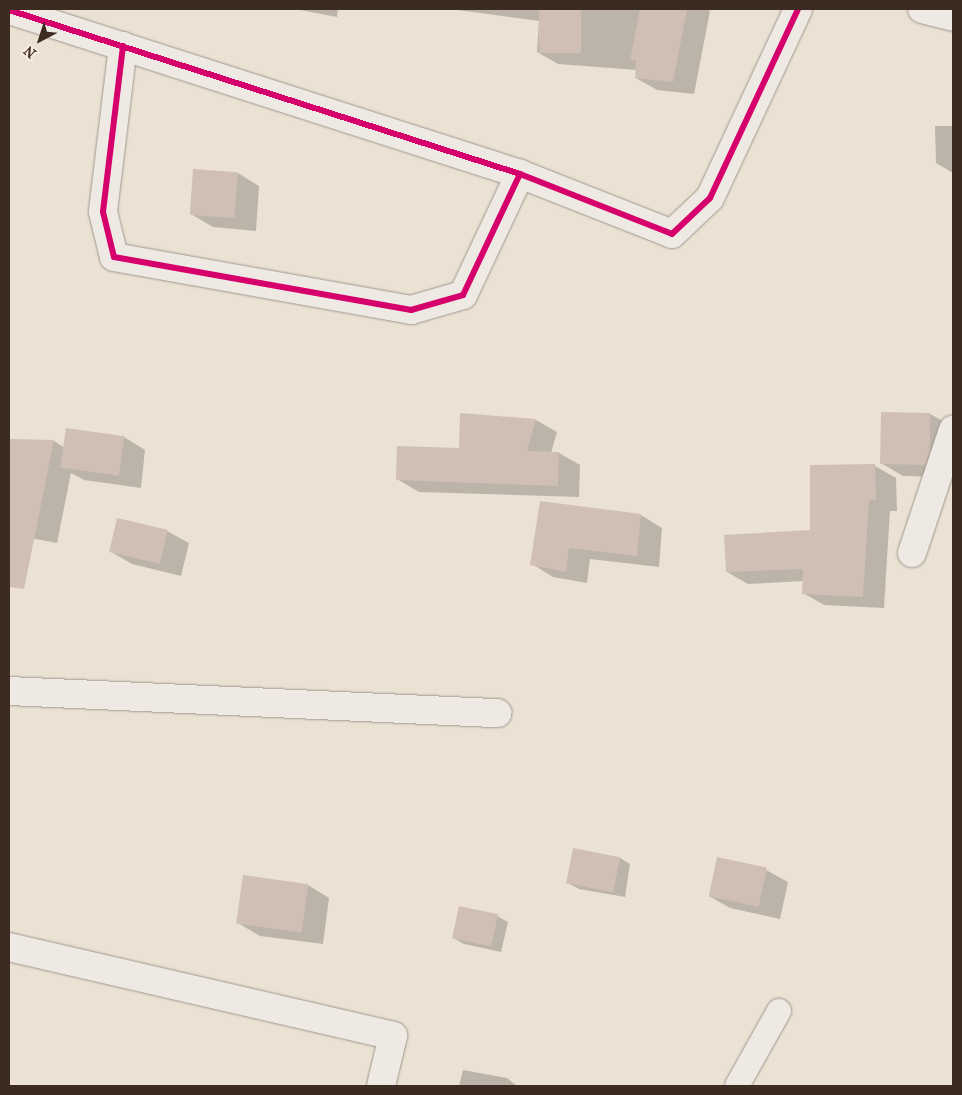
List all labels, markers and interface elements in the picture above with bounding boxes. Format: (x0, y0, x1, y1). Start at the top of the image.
north arrow (15, 15, 65, 65)
text: N (21, 42, 40, 62)

